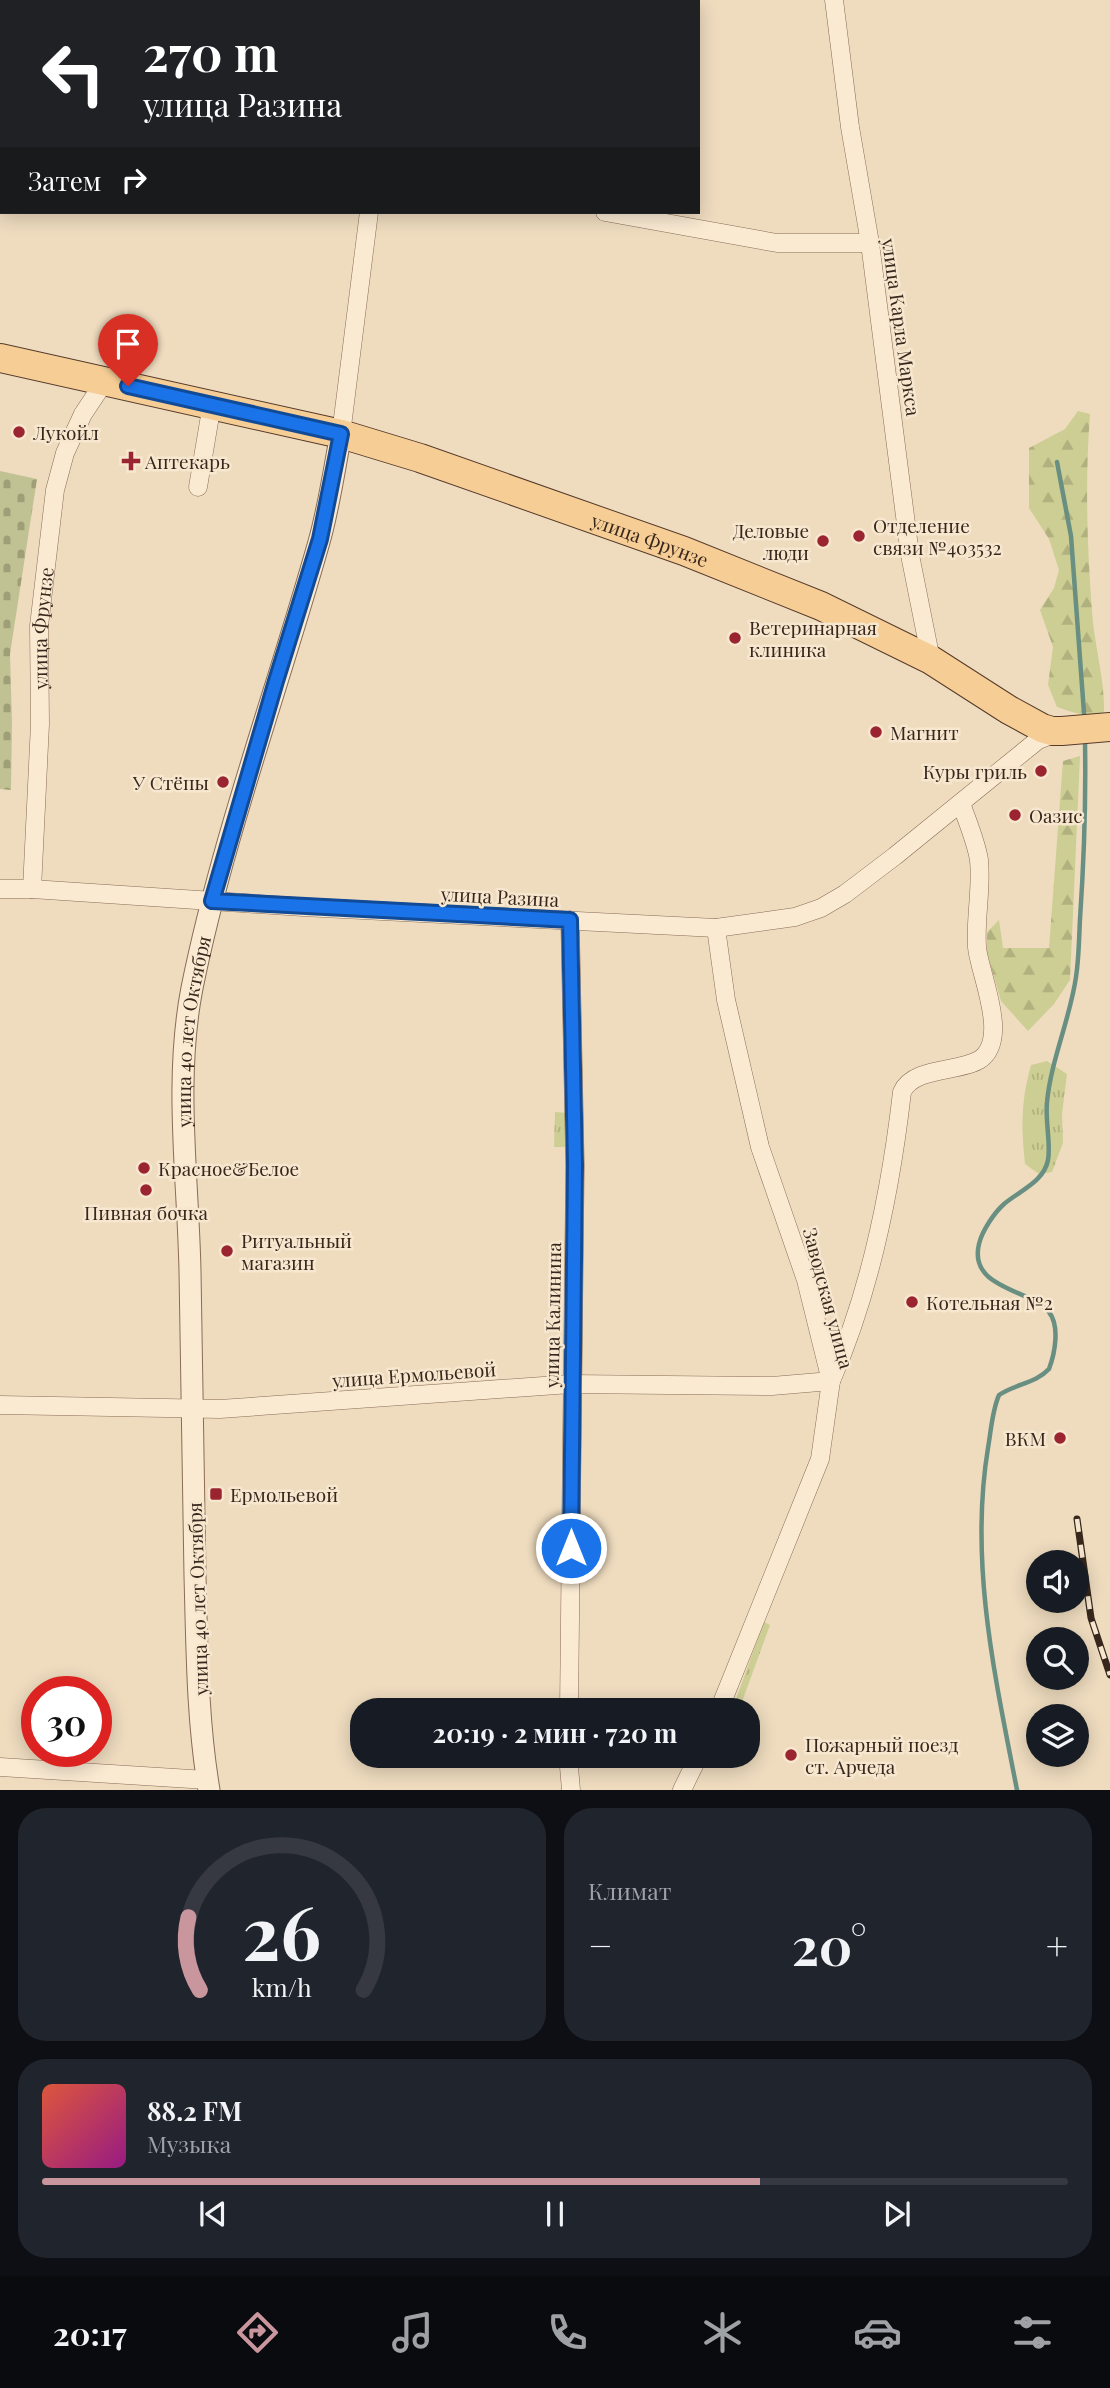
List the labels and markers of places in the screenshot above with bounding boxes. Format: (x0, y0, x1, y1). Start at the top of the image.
pin (98, 314, 158, 386)
place label: Лукойл (32, 419, 99, 445)
marker: Лукойл (11, 424, 27, 440)
place label: Аптекарь (144, 448, 230, 474)
marker: Аптекарь (123, 453, 139, 469)
place label: Отделение связи №403532 (873, 512, 1002, 560)
place label: Деловые люди (733, 517, 809, 565)
marker: Отделение связи №403532 (851, 528, 867, 544)
marker: Деловые люди (815, 533, 831, 549)
place label: Ветеринарная клиника (749, 614, 877, 662)
marker: Ветеринарная клиника (727, 630, 743, 646)
place label: Магнит (890, 719, 959, 745)
marker: Магнит (868, 724, 884, 740)
place label: Куры гриль (923, 758, 1027, 784)
marker: Куры гриль (1033, 763, 1049, 779)
place label: У Стёпы (132, 769, 209, 795)
marker: У Стёпы (215, 774, 231, 790)
place label: Оазис (1029, 802, 1083, 828)
marker: Оазис (1007, 807, 1023, 823)
place label: Красное&Белое (158, 1155, 299, 1181)
marker: Красное&Белое (136, 1160, 152, 1176)
marker: Пивная бочка (138, 1182, 154, 1198)
place label: Пивная бочка (84, 1199, 209, 1225)
place label: Ритуальный магазин (241, 1227, 352, 1275)
marker: Ритуальный магазин (219, 1243, 235, 1259)
place label: Котельная №2 (926, 1289, 1053, 1315)
marker: Котельная №2 (904, 1294, 920, 1310)
place label: ВКМ (1005, 1425, 1046, 1451)
marker: ВКМ (1052, 1430, 1068, 1446)
place label: Ермольевой (230, 1481, 338, 1507)
marker: Ермольевой (208, 1486, 224, 1502)
place label: Пожарный поезд ст. Арчеда (805, 1731, 958, 1779)
marker: Пожарный поезд ст. Арчеда (783, 1747, 799, 1763)

